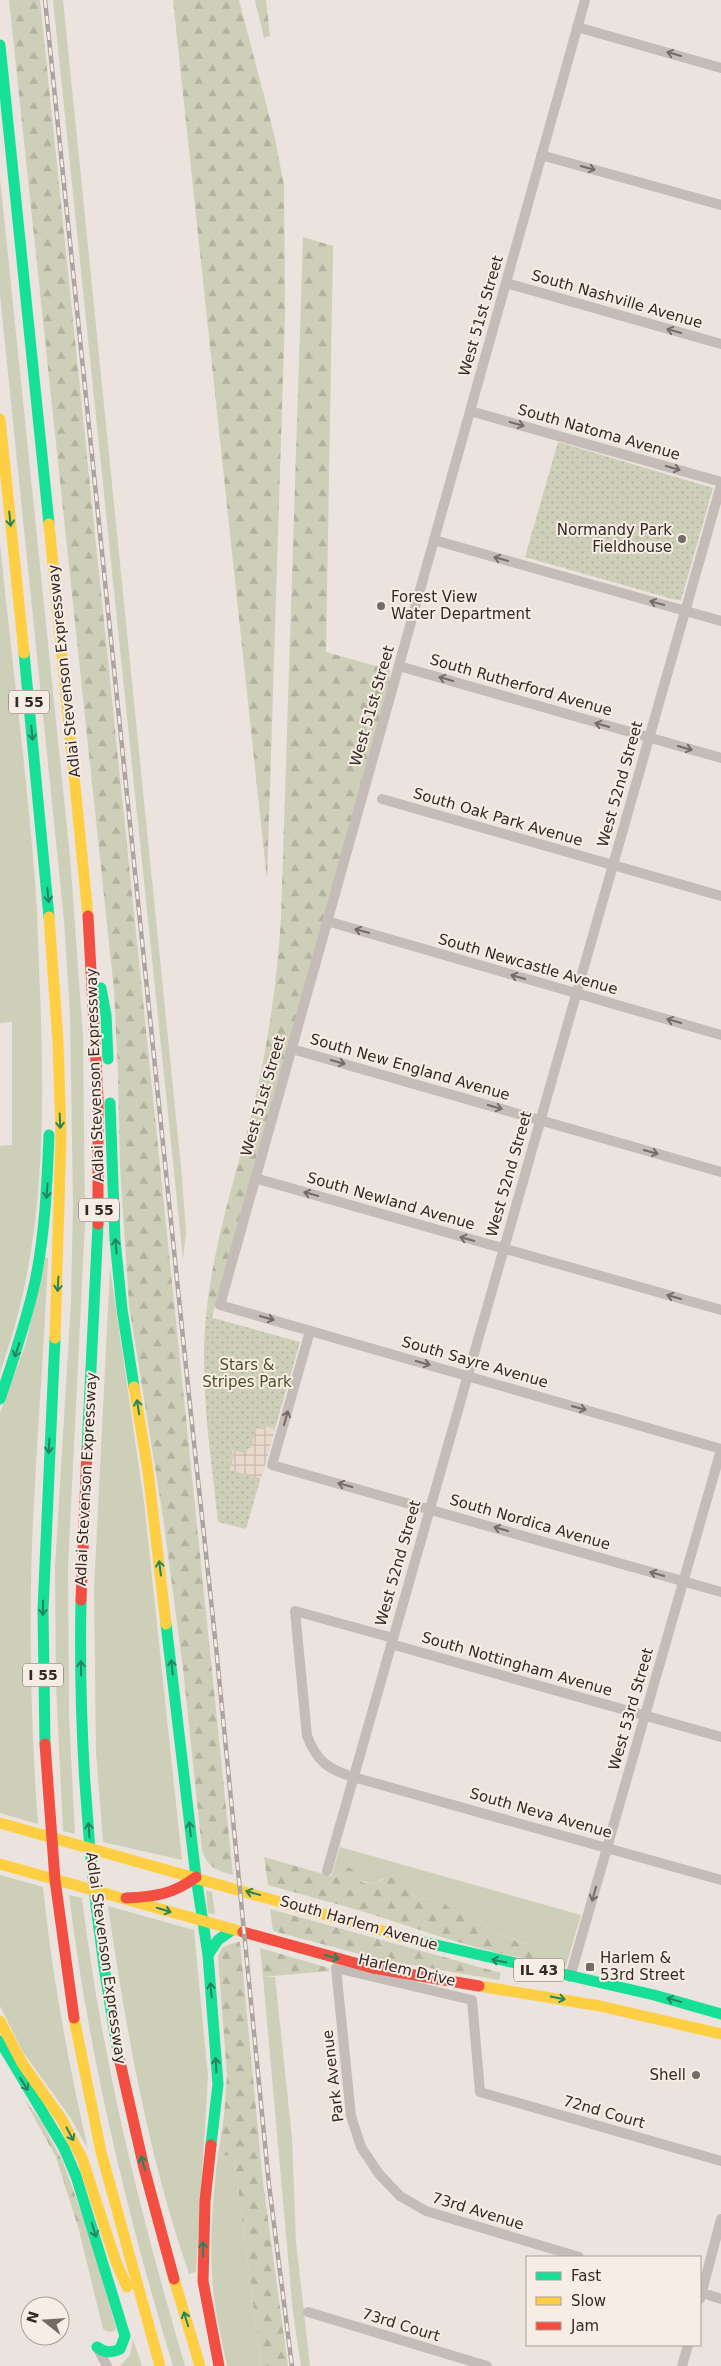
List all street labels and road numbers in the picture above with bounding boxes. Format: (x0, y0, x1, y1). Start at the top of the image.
street label: West 51st Street (455, 253, 507, 378)
street label: South Nashville Avenue (529, 266, 705, 332)
street label: South Natoma Avenue (516, 400, 682, 464)
street label: Adlai Stevenson Expressway (44, 563, 84, 778)
street label: West 51st Street (346, 643, 398, 768)
street label: South Rutherford Avenue (428, 650, 614, 720)
road number: I 55 (9, 690, 49, 714)
street label: West 52nd Street (593, 719, 647, 849)
street label: South Oak Park Avenue (411, 784, 585, 850)
street label: South Newcastle Avenue (436, 930, 620, 998)
street label: Adlai Stevenson Expressway (82, 968, 108, 1182)
street label: South New England Avenue (308, 1030, 512, 1104)
street label: West 51st Street (237, 1033, 289, 1158)
street label: West 52nd Street (482, 1109, 536, 1239)
street label: South Newland Avenue (305, 1168, 477, 1234)
road number: I 55 (79, 1198, 119, 1222)
street label: South Sayre Avenue (400, 1332, 550, 1392)
street label: Adlai Stevenson Expressway (71, 1371, 101, 1586)
street label: South Nordica Avenue (448, 1490, 612, 1554)
street label: West 52nd Street (371, 1498, 425, 1628)
street label: South Nottingham Avenue (420, 1628, 614, 1700)
street label: West 53rd Street (605, 1646, 657, 1772)
road number: I 55 (23, 1664, 63, 1686)
street label: South Neva Avenue (468, 1784, 614, 1842)
street label: Adlai Stevenson Expressway (82, 1851, 130, 2065)
street label: South Harlem Avenue (278, 1892, 440, 1954)
street label: Harlem Drive (357, 1950, 457, 1990)
road number: IL 43 (514, 1958, 564, 1982)
street label: Park Avenue (318, 2029, 348, 2123)
street label: 72nd Court (561, 2092, 647, 2132)
street label: 73rd Avenue (430, 2189, 526, 2233)
street label: 73rd Court (360, 2305, 442, 2345)

